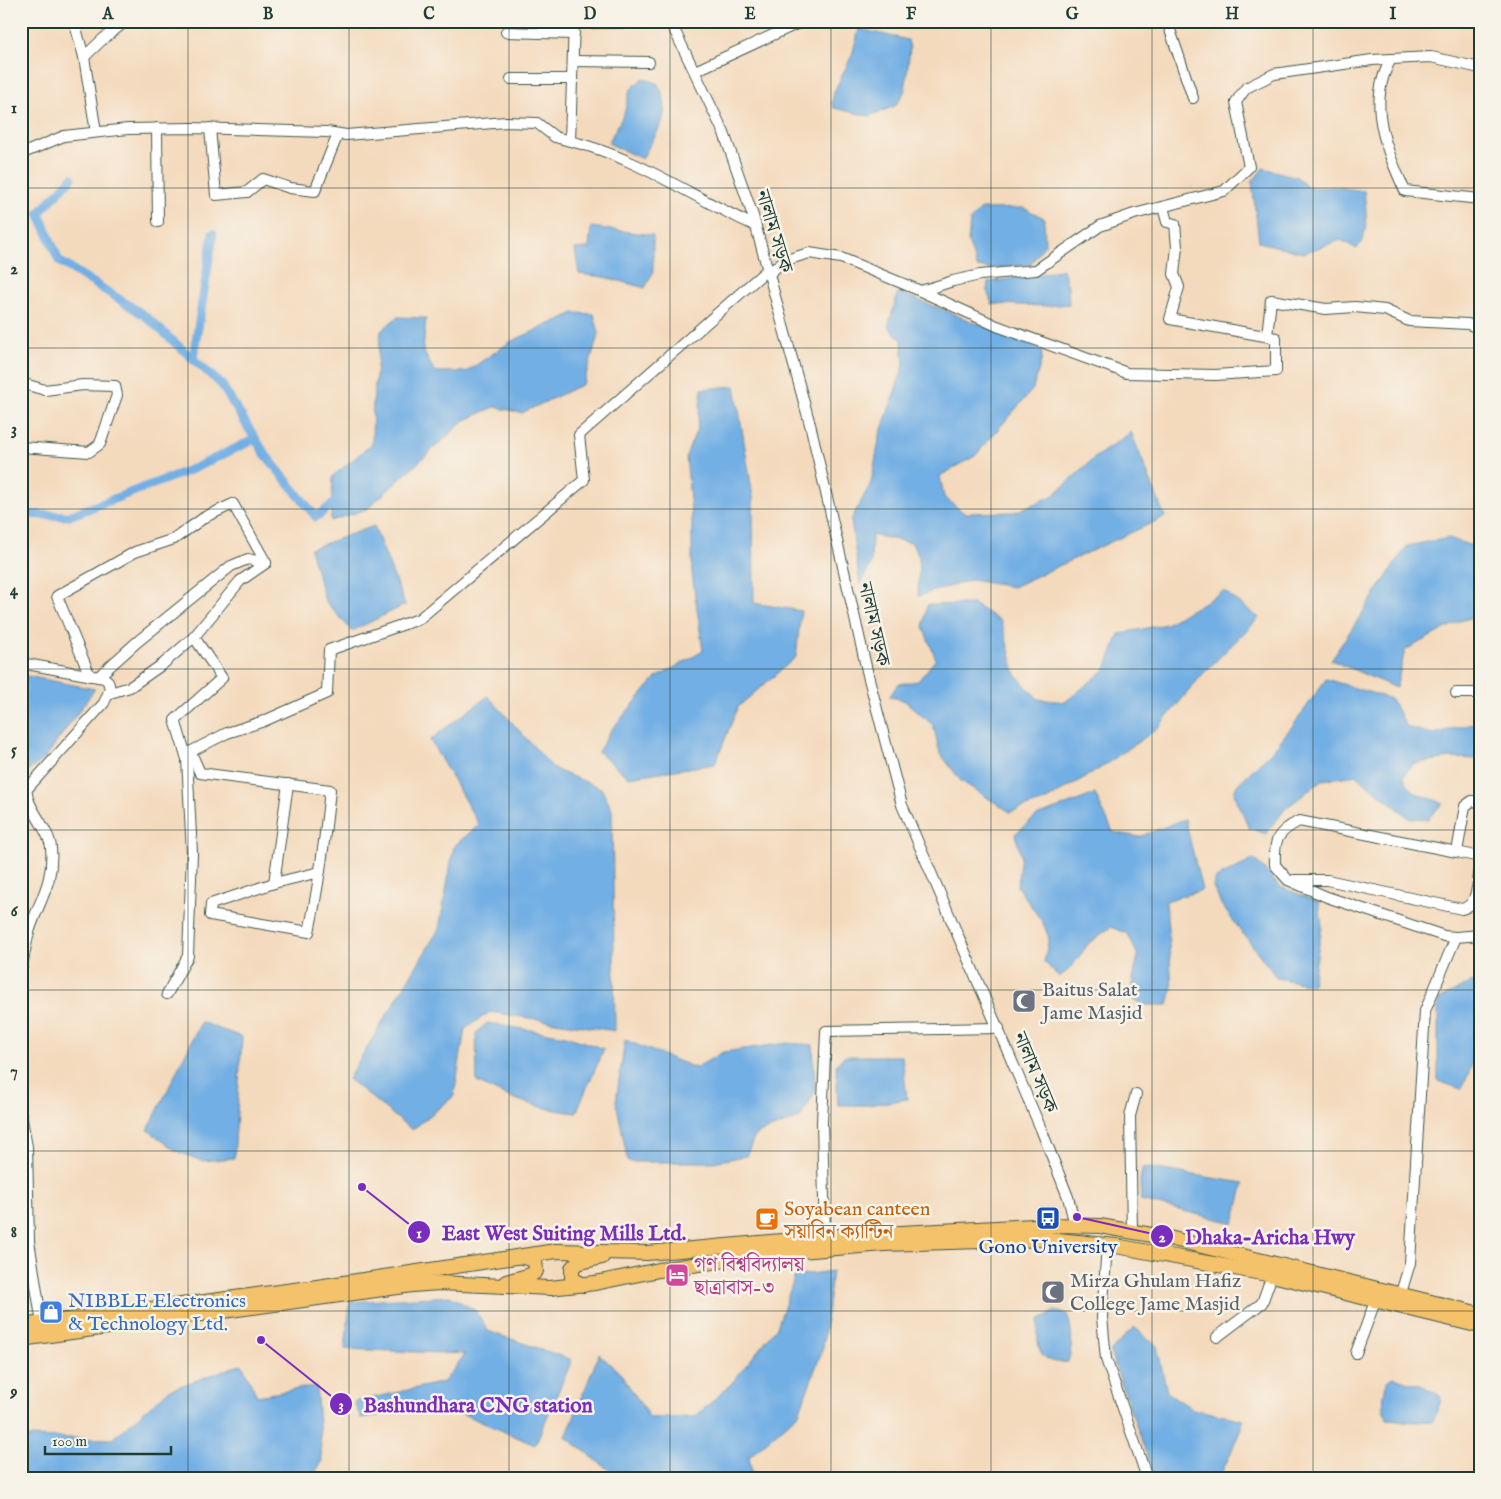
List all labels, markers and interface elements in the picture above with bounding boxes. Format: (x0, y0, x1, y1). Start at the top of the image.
text: A (102, 5, 115, 25)
text: B (263, 5, 274, 25)
text: C (423, 5, 435, 25)
text: D (584, 5, 597, 25)
text: E (744, 5, 756, 25)
text: F (906, 5, 917, 25)
text: G (1066, 5, 1079, 25)
text: H (1225, 5, 1239, 25)
text: I (1390, 5, 1397, 25)
text: 1 (11, 99, 17, 119)
street label: নালাম সড়ক (749, 186, 798, 277)
text: 2 (10, 260, 18, 280)
text: 3 (11, 420, 17, 440)
street label: নালাম সড়ক (852, 579, 896, 670)
text: 4 (10, 581, 19, 601)
text: 5 (11, 741, 17, 761)
text: 6 (11, 902, 19, 922)
place label: Baitus Salat Jame Masjid (1040, 978, 1143, 1026)
mosque icon: Baitus Salat Jame Masjid (1011, 988, 1037, 1014)
street label: নালাম সড়ক (1006, 1028, 1063, 1118)
text: 7 (10, 1062, 18, 1082)
place label: Soyabean canteen সয়াবিন ক্যান্টিন (783, 1197, 931, 1245)
bus stop icon: Gono University (1035, 1205, 1061, 1231)
cafe icon: Soyabean canteen সয়াবিন ক্যান্টিন (754, 1206, 780, 1232)
callout: East West Suiting Mills Ltd. (406, 1214, 696, 1250)
callout: Dhaka-Aricha Hwy (1149, 1218, 1365, 1254)
text: East West Suiting Mills Ltd. (442, 1221, 686, 1248)
text: 8 (11, 1223, 17, 1243)
text: 1 (416, 1224, 422, 1243)
text: Dhaka-Aricha Hwy (1185, 1225, 1356, 1252)
text: 2 (1158, 1228, 1166, 1247)
place label: Gono University (978, 1235, 1118, 1260)
place label: গণ বিশ্ববিদ্যালয় ছাত্রাবাস-৩ (693, 1252, 806, 1301)
hotel icon: গণ বিশ্ববিদ্যালয় ছাত্রাবাস-৩ (664, 1262, 690, 1288)
place label: Mirza Ghulam Hafiz College Jame Masjid (1070, 1269, 1241, 1317)
mosque icon: Mirza Ghulam Hafiz College Jame Masjid (1040, 1279, 1066, 1305)
place label: NIBBLE Electronics & Technology Ltd. (68, 1289, 246, 1337)
shop icon: NIBBLE Electronics & Technology Ltd. (38, 1299, 64, 1325)
text: 9 (10, 1383, 18, 1403)
callout: Bashundhara CNG station (328, 1386, 603, 1422)
text: Bashundhara CNG station (363, 1393, 593, 1420)
text: 3 (338, 1396, 344, 1415)
scale bar (45, 1424, 171, 1456)
text: 100 m (52, 1432, 88, 1451)

